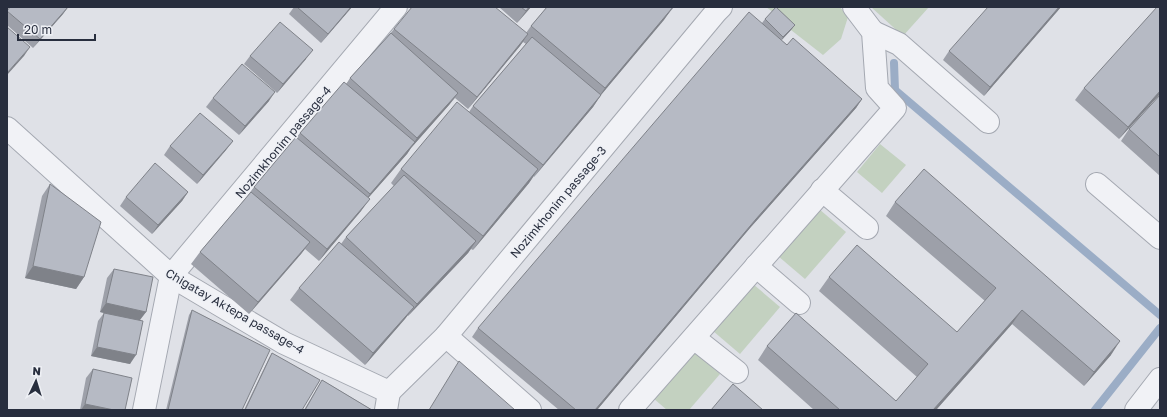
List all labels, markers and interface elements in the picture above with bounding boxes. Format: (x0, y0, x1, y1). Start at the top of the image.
scale bar (18, 16, 95, 42)
text: 20 m (24, 22, 52, 37)
street label: Nozimkhonim passage-4 (232, 83, 334, 201)
street label: Nozimkhonim passage-3 (507, 143, 609, 261)
street label: Chigatay Aktepa passage-4 (163, 265, 307, 357)
north arrow (16, 361, 56, 401)
text: N (32, 364, 41, 377)

